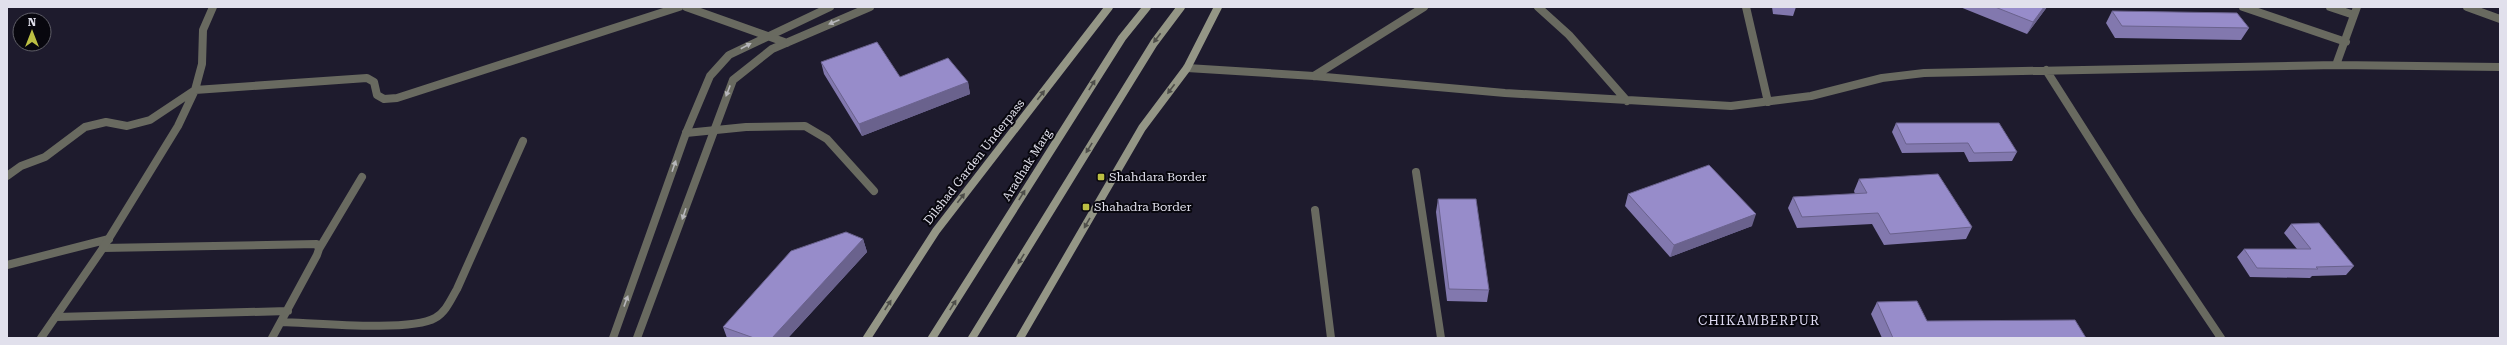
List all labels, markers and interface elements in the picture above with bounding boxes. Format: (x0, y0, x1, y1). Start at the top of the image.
north arrow (12, 12, 52, 52)
text: N (28, 16, 37, 29)
one-way arrow (828, 19, 840, 26)
one-way arrow (1154, 33, 1162, 43)
one-way arrow (740, 43, 752, 49)
one-way arrow (1088, 80, 1096, 90)
one-way arrow (1167, 84, 1175, 95)
one-way arrow (725, 86, 731, 97)
one-way arrow (1036, 90, 1045, 101)
street label: Dilshad Garden Underpass (921, 96, 1027, 227)
street label: Aradhak Marg (999, 127, 1055, 203)
one-way arrow (1085, 142, 1092, 154)
one-way arrow (672, 159, 678, 171)
place label: Shahdara Border (1109, 170, 1207, 184)
marker: Shahdara Border (1096, 172, 1106, 182)
one-way arrow (1019, 189, 1026, 201)
one-way arrow (957, 192, 965, 203)
place label: Shahadra Border (1094, 200, 1191, 214)
marker: Shahadra Border (1081, 202, 1091, 212)
one-way arrow (681, 208, 687, 220)
one-way arrow (1084, 217, 1091, 229)
one-way arrow (1017, 253, 1024, 265)
one-way arrow (624, 295, 630, 307)
one-way arrow (884, 300, 892, 310)
one-way arrow (949, 300, 957, 310)
district label: CHIKAMBERPUR (1698, 313, 1820, 328)

